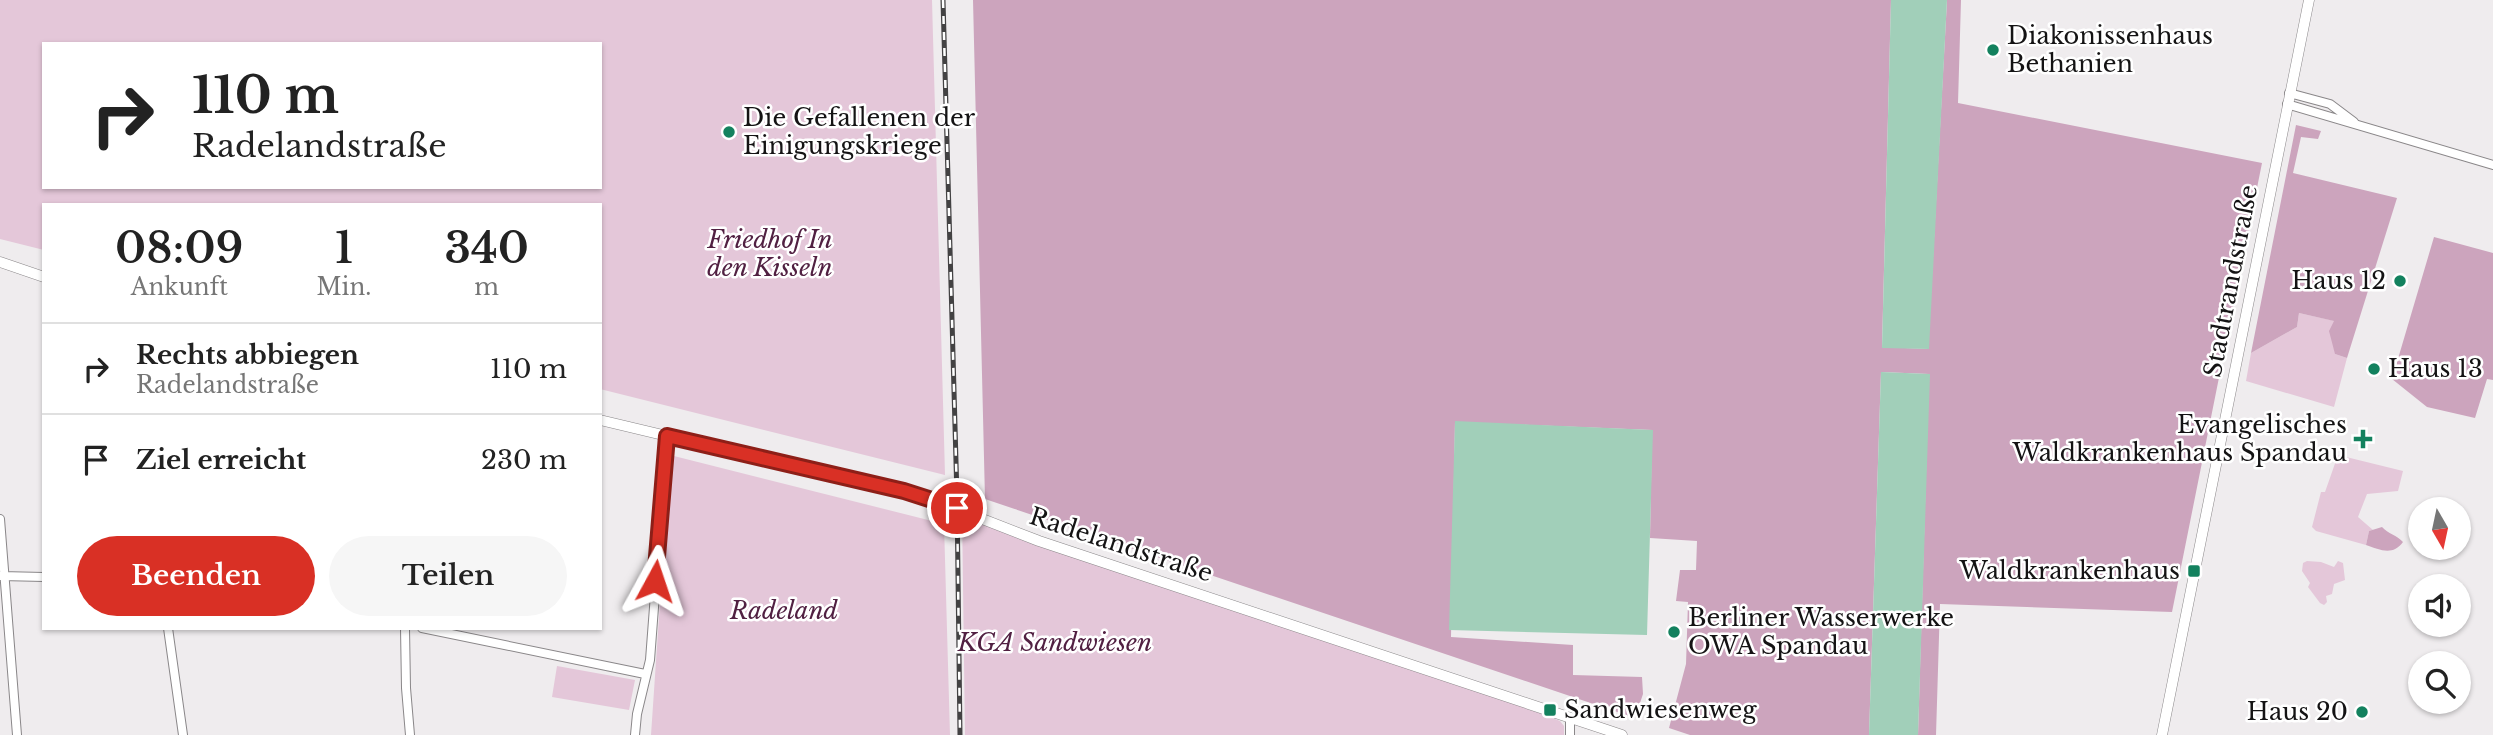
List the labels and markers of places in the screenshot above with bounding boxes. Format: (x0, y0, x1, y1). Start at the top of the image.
place label: Diakonissenhaus Bethanien (2007, 21, 2213, 78)
marker: Diakonissenhaus Bethanien (1985, 42, 2001, 58)
place label: Die Gefallenen der Einigungskriege (743, 103, 976, 160)
marker: Die Gefallenen der Einigungskriege (721, 124, 737, 140)
place label: Haus 12 (2291, 266, 2386, 295)
marker: Haus 12 (2392, 273, 2408, 289)
place label: Haus 13 (2388, 354, 2483, 383)
marker: Haus 13 (2366, 361, 2382, 377)
place label: Evangelisches Waldkrankenhaus Spandau (2012, 410, 2347, 467)
marker: Evangelisches Waldkrankenhaus Spandau (2353, 429, 2373, 449)
pin (927, 478, 987, 538)
place label: Waldkrankenhaus (1959, 556, 2180, 585)
marker: Waldkrankenhaus (2186, 563, 2202, 579)
place label: Berliner Wasserwerke OWA Spandau (1688, 603, 1954, 660)
marker: Berliner Wasserwerke OWA Spandau (1666, 624, 1682, 640)
place label: Sandwiesenweg (1564, 695, 1757, 724)
place label: Haus 20 (2247, 697, 2348, 726)
marker: Sandwiesenweg (1542, 702, 1558, 718)
marker: Haus 20 (2354, 704, 2370, 720)

